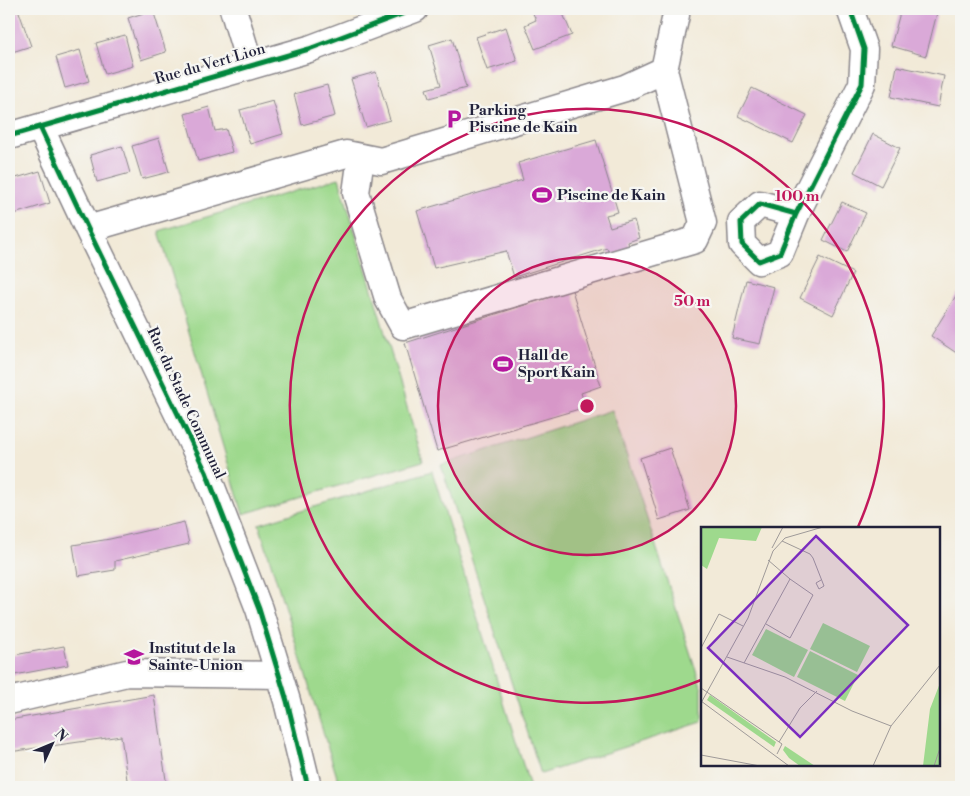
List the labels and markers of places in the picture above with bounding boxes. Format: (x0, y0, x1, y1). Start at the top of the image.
place label: Parking Piscine de Kain (469, 101, 578, 137)
parking icon: Parking Piscine de Kain (443, 108, 465, 130)
sports icon: Piscine de Kain (531, 184, 553, 206)
place label: Piscine de Kain (557, 186, 666, 205)
place label: Hall de Sport Kain (518, 346, 596, 382)
sports icon: Hall de Sport Kain (492, 353, 514, 375)
centre of rings (578, 397, 596, 415)
place label: Institut de la Sainte-Union (149, 639, 243, 675)
school or university icon: Institut de la Sainte-Union (123, 646, 145, 668)

